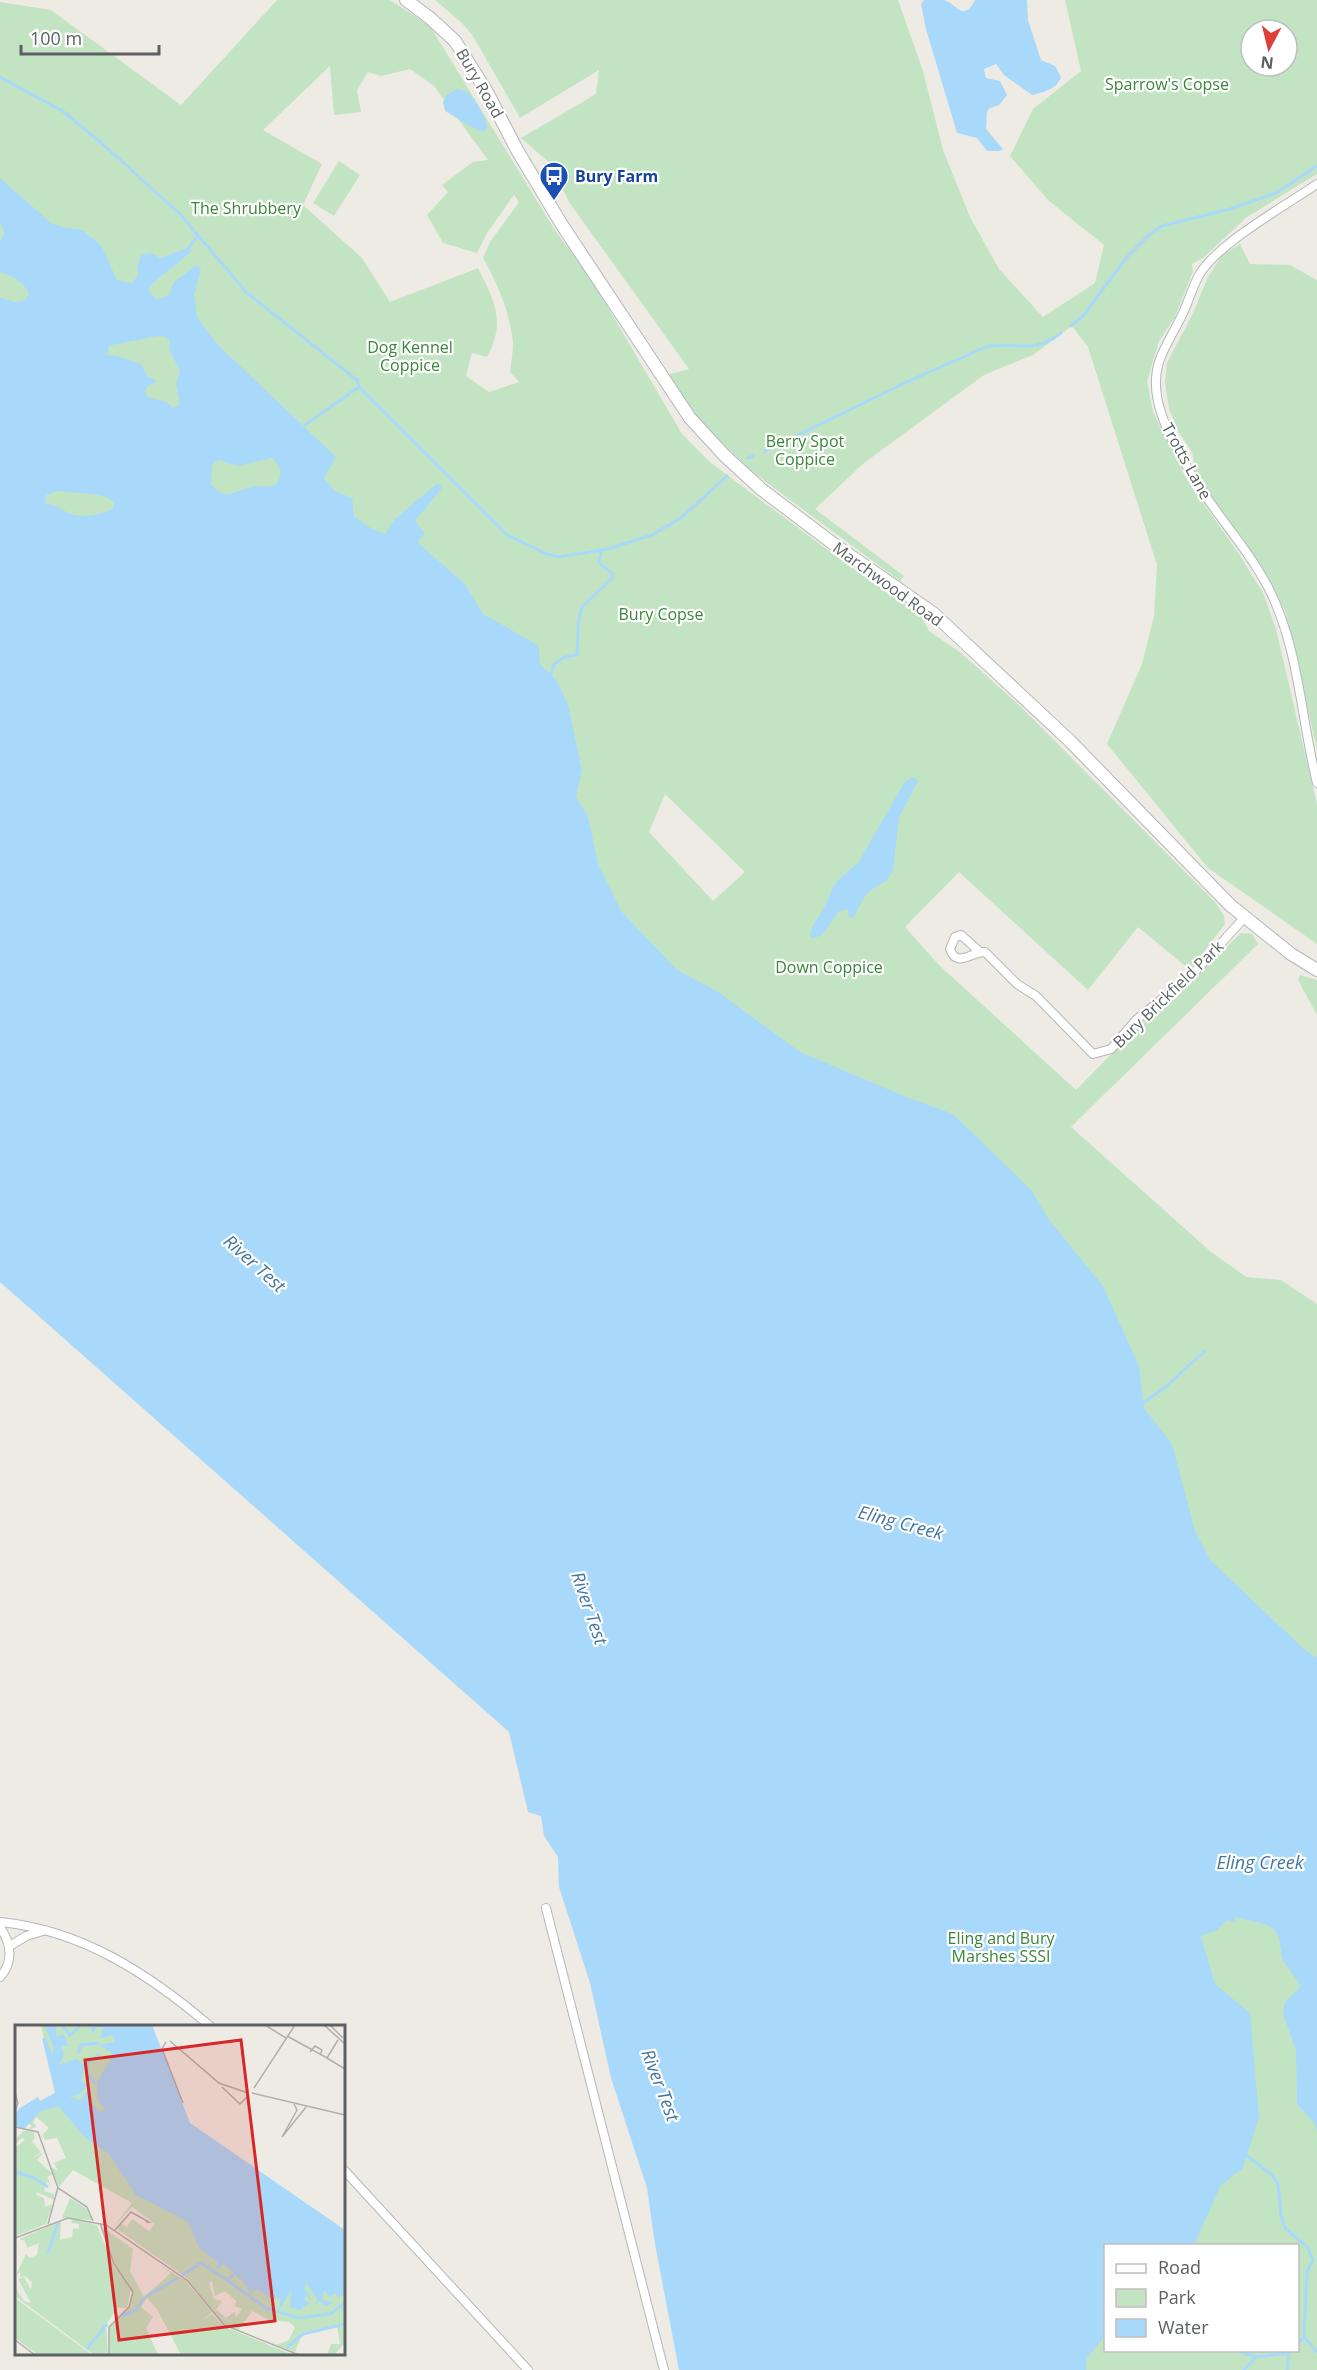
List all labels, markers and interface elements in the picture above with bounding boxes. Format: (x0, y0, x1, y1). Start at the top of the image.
scale bar (21, 18, 159, 56)
north arrow (1239, 18, 1299, 78)
text: 100 m (30, 26, 82, 50)
street label: Bury Road (451, 44, 509, 122)
text: N (1259, 51, 1275, 75)
park label: Sparrow's Copse (1105, 73, 1229, 95)
bus stop icon: Bury Farm (538, 160, 570, 202)
place label: Bury Farm (575, 165, 658, 187)
park label: The Shrubbery (191, 197, 302, 219)
park label: Dog Kennel Coppice (367, 336, 453, 376)
street label: Trotts Lane (1157, 419, 1217, 503)
park label: Berry Spot Coppice (766, 430, 845, 470)
street label: Marchwood Road (829, 537, 947, 631)
park label: Bury Copse (619, 603, 703, 625)
street label: Bury Brickfield Park (1108, 935, 1228, 1053)
park label: Down Coppice (775, 956, 883, 978)
water label: River Test (219, 1229, 292, 1298)
water label: Eling Creek (856, 1499, 947, 1545)
water label: River Test (566, 1568, 614, 1649)
water label: Eling Creek (1216, 1850, 1305, 1874)
park label: Eling and Bury Marshes SSSI (948, 1927, 1055, 1967)
inset map (15, 2025, 345, 2355)
water label: River Test (636, 2045, 686, 2126)
legend (1104, 2244, 1299, 2352)
text: Road (1158, 2255, 1201, 2279)
text: Park (1158, 2285, 1196, 2309)
text: Water (1158, 2315, 1209, 2339)

